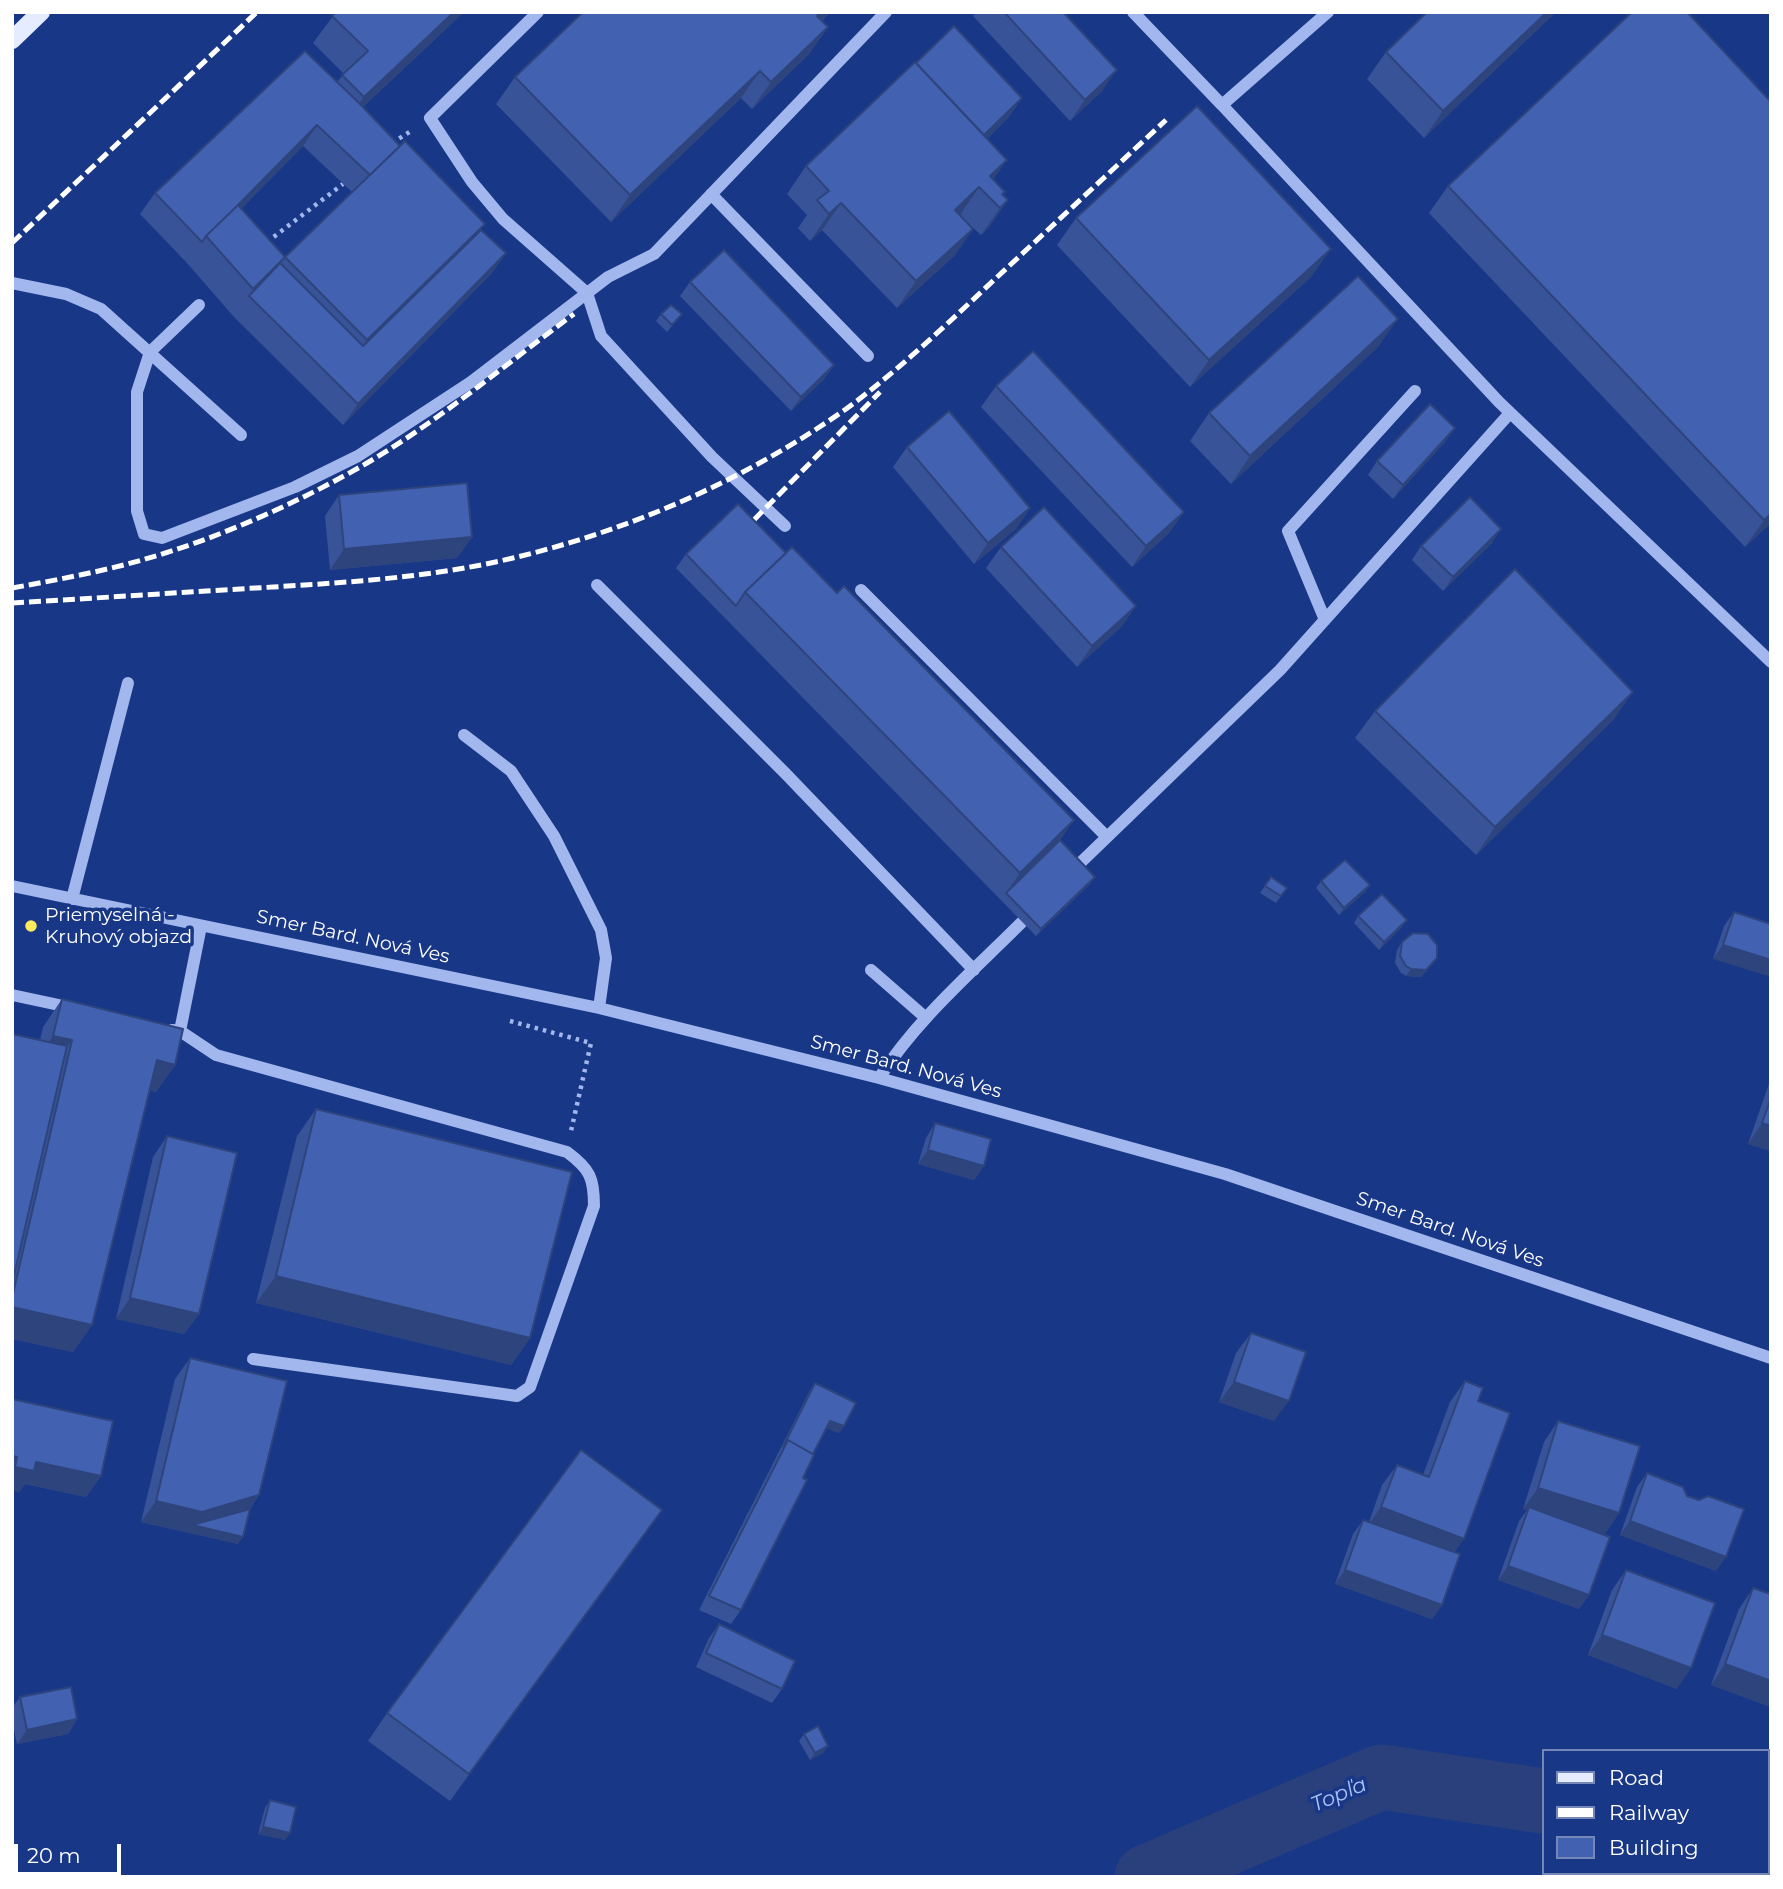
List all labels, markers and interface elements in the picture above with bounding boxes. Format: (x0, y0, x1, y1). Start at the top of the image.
place label: Priemyselná - Kruhový objazd (45, 904, 192, 948)
street label: Smer Bard. Nová Ves (254, 905, 452, 969)
marker: Priemyselná - Kruhový objazd (23, 918, 39, 934)
street label: Smer Bard. Nová Ves (808, 1031, 1004, 1103)
street label: Smer Bard. Nová Ves (1353, 1187, 1547, 1273)
legend (1542, 1749, 1769, 1875)
text: Road (1609, 1765, 1664, 1790)
water label: Topľa (1307, 1772, 1371, 1818)
text: Railway (1609, 1800, 1689, 1825)
scale bar (18, 1829, 124, 1873)
text: Building (1609, 1835, 1699, 1860)
text: 20 m (27, 1843, 81, 1868)

